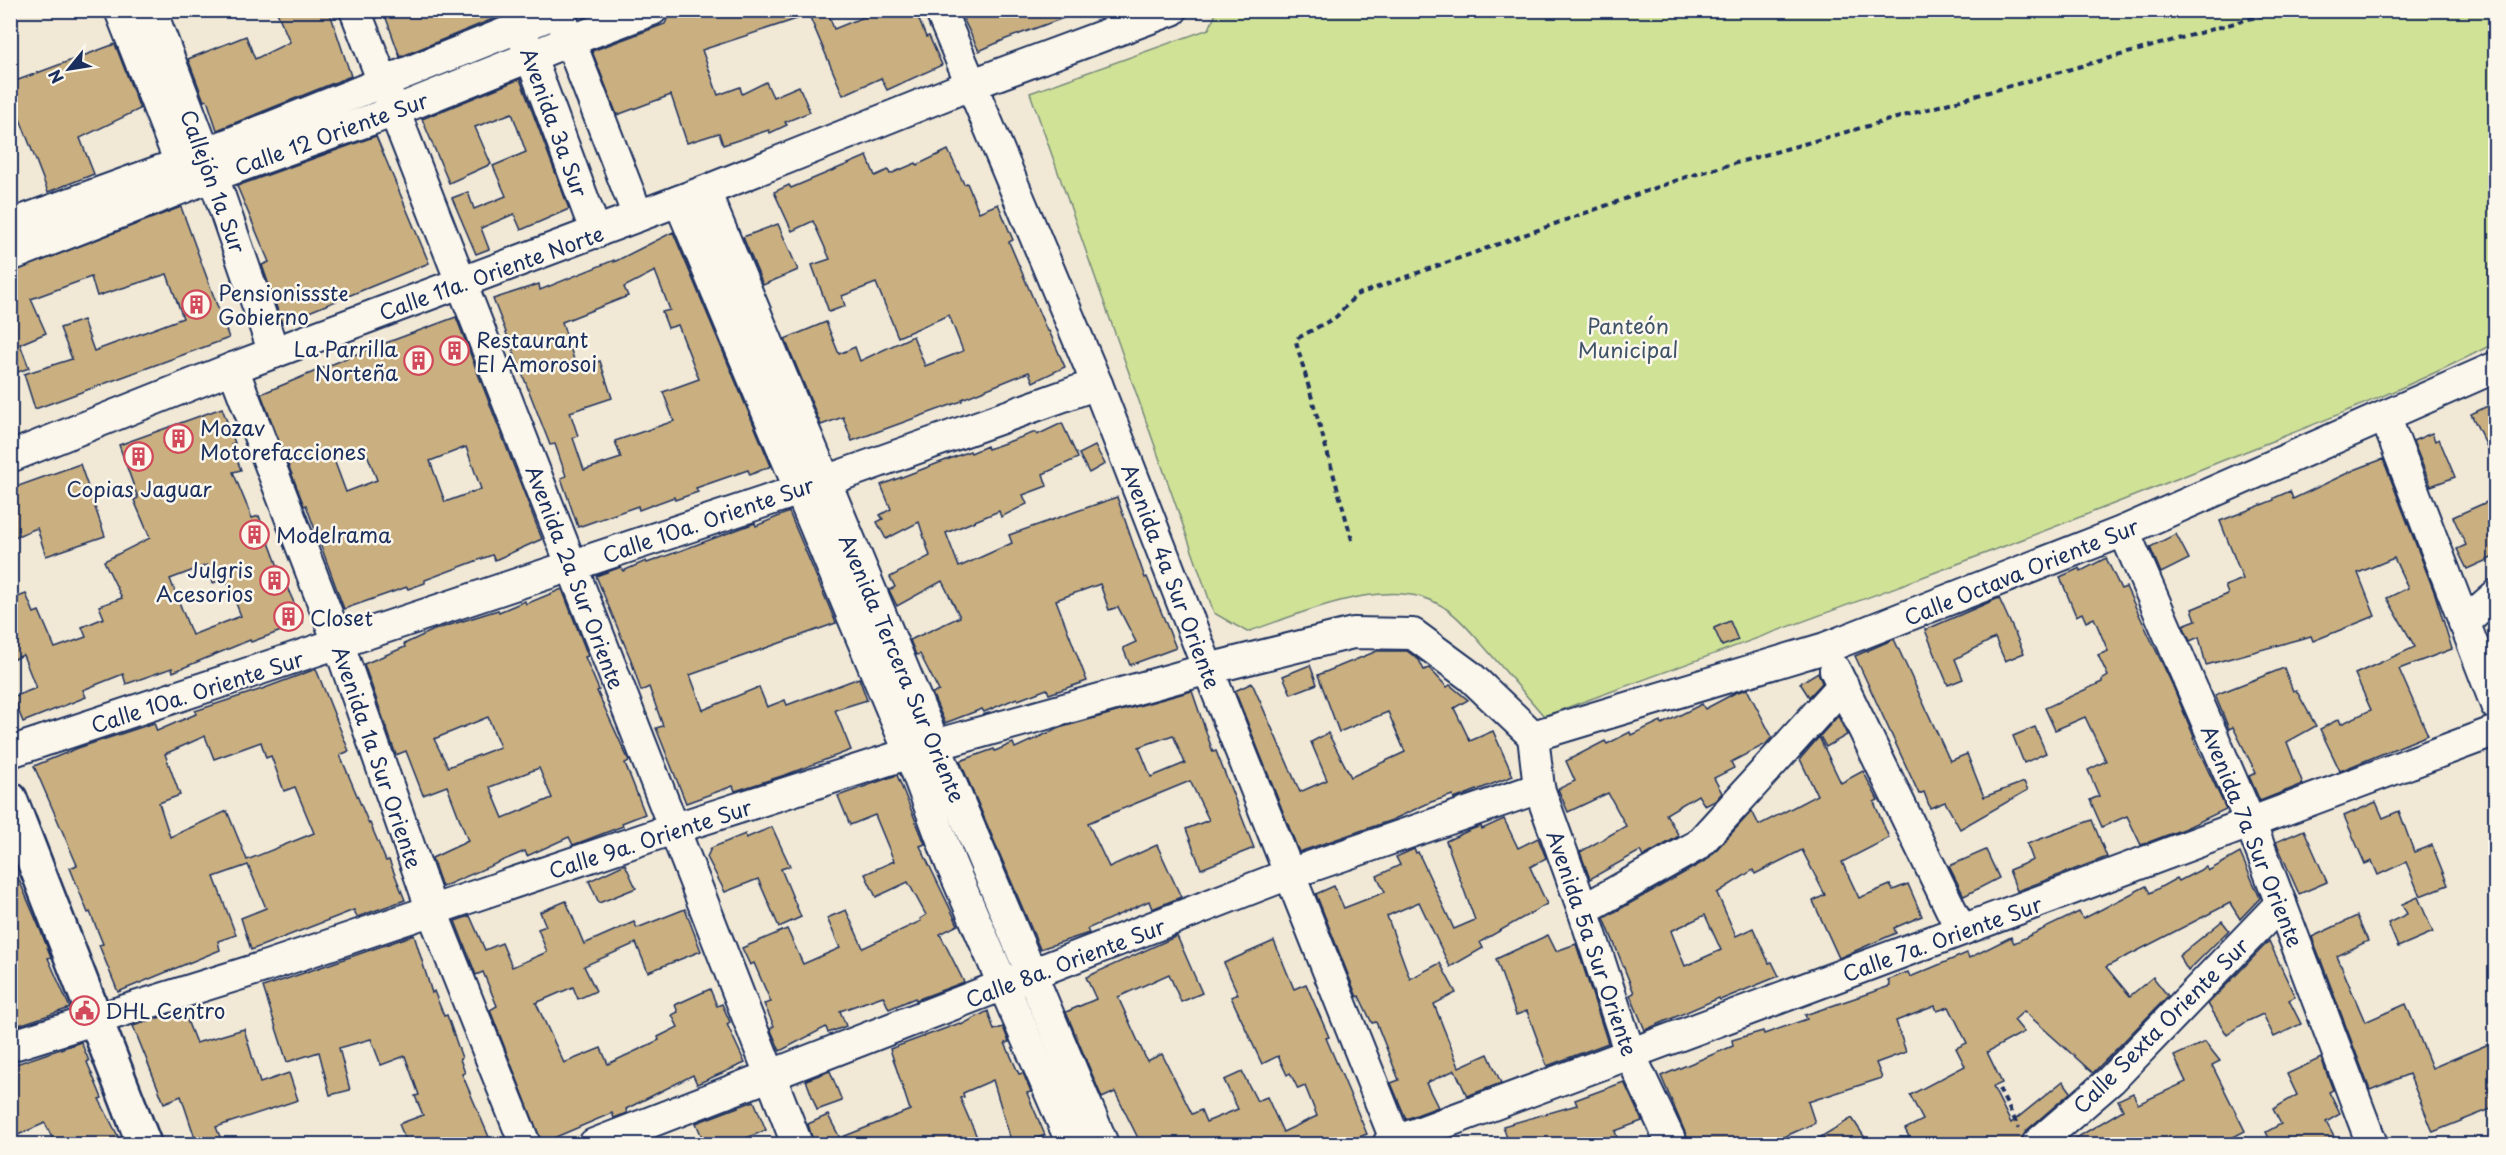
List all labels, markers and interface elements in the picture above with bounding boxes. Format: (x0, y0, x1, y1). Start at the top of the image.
north arrow (39, 39, 99, 99)
street label: Avenida 3a Sur (513, 43, 597, 201)
text: N (42, 66, 69, 88)
street label: Calle 12 Oriente Sur (230, 83, 433, 183)
street label: Callejón 1a Sur (173, 105, 255, 257)
street label: Calle 11a. Oriente Norte (374, 216, 608, 328)
place label: Pensionissste Gobierno (218, 276, 349, 332)
building icon: Pensionissste Gobierno (181, 288, 213, 320)
park label: Panteón Municipal (1578, 309, 1678, 365)
place label: Restaurant El Amorosoi (476, 323, 597, 379)
place label: La Parrilla Norteña (294, 332, 398, 388)
building icon: Restaurant El Amorosoi (439, 335, 471, 367)
building icon: La Parrilla Norteña (403, 344, 435, 376)
place label: Mozav Motorefacciones (200, 411, 366, 467)
building icon: Mozav Motorefacciones (163, 423, 195, 455)
building icon: Copias Jaguar (123, 441, 155, 473)
street label: Avenida 4a Sur Oriente (1114, 459, 1230, 693)
street label: Avenida 2a Sur Oriente (519, 460, 633, 694)
street label: Calle 10a. Oriente Sur (598, 468, 818, 570)
place label: Copias Jaguar (66, 472, 212, 504)
street label: Calle Octava Oriente Sur (1899, 509, 2143, 633)
building icon: Modelrama (239, 518, 271, 550)
place label: Modelrama (276, 518, 392, 550)
street label: Avenida Tercera Sur Oriente (832, 529, 974, 807)
place label: Julgris Acesorios (156, 553, 253, 609)
building icon: Julgris Acesorios (258, 565, 290, 597)
building icon: Closet (273, 601, 305, 633)
place label: Closet (310, 601, 373, 633)
street label: Calle 10a. Oriente Sur (87, 641, 308, 741)
street label: Avenida 1a Sur Oriente (325, 641, 431, 873)
street label: Avenida 7a Sur Oriente (2194, 720, 2312, 952)
street label: Calle 9a. Oriente Sur (544, 790, 756, 886)
street label: Avenida 5a Sur Oriente (1539, 826, 1647, 1060)
street label: Calle 7a. Oriente Sur (1838, 887, 2046, 989)
street label: Calle 8a. Oriente Sur (960, 909, 1170, 1015)
street label: Calle Sexta Oriente Sur (2065, 930, 2255, 1120)
public building icon: DHL Centro (68, 994, 100, 1026)
place label: DHL Centro (105, 994, 225, 1026)

